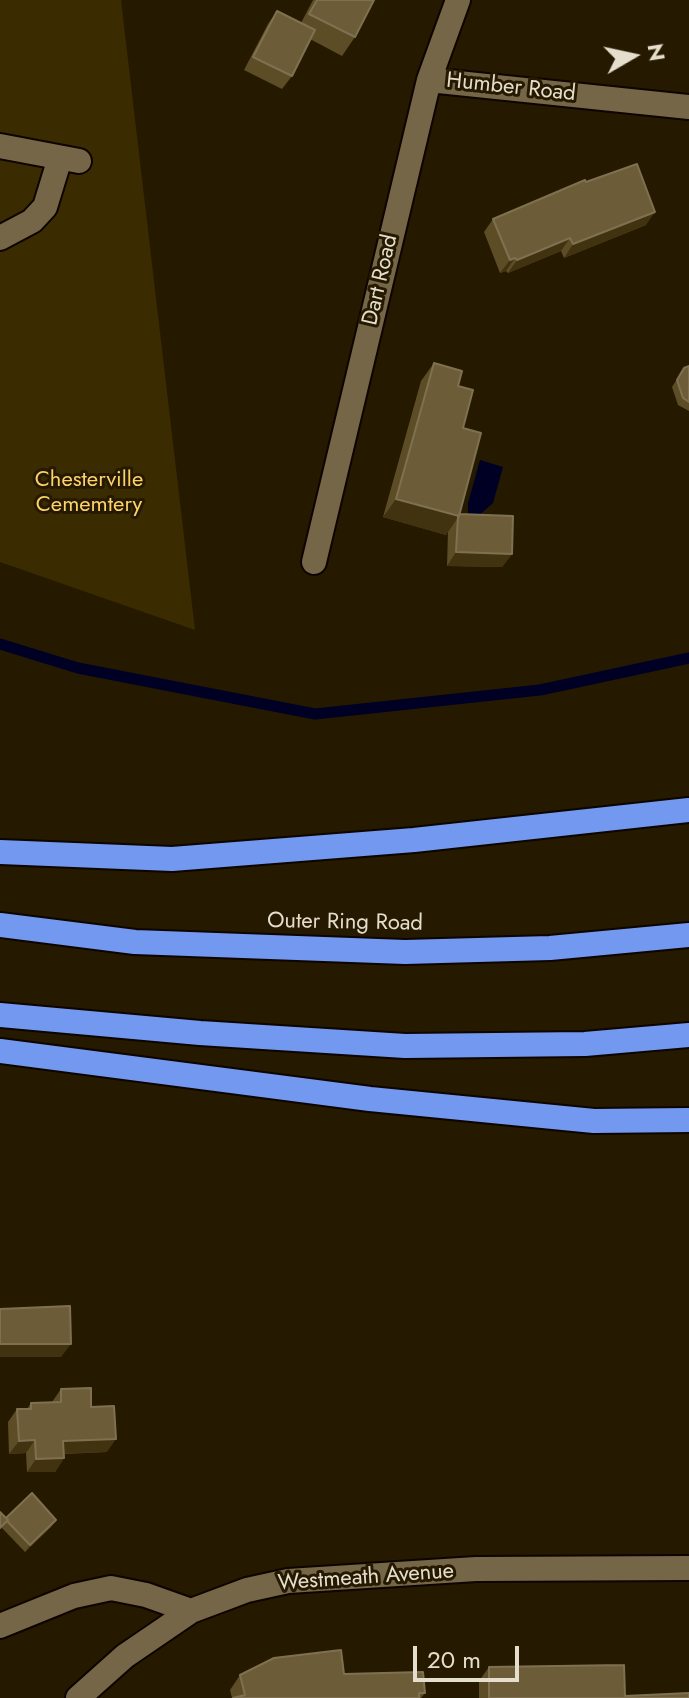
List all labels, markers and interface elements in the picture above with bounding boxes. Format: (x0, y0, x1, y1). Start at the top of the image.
north arrow (593, 16, 673, 96)
text: N (640, 41, 674, 63)
street label: Humber Road (445, 68, 577, 108)
street label: Dart Road (358, 232, 404, 328)
park label: Chesterville Cememtery (35, 468, 143, 520)
street label: Outer Ring Road (267, 908, 423, 938)
street label: Westmeath Avenue (277, 1559, 455, 1597)
scale bar (417, 1630, 523, 1680)
text: 20 m (427, 1642, 481, 1677)

